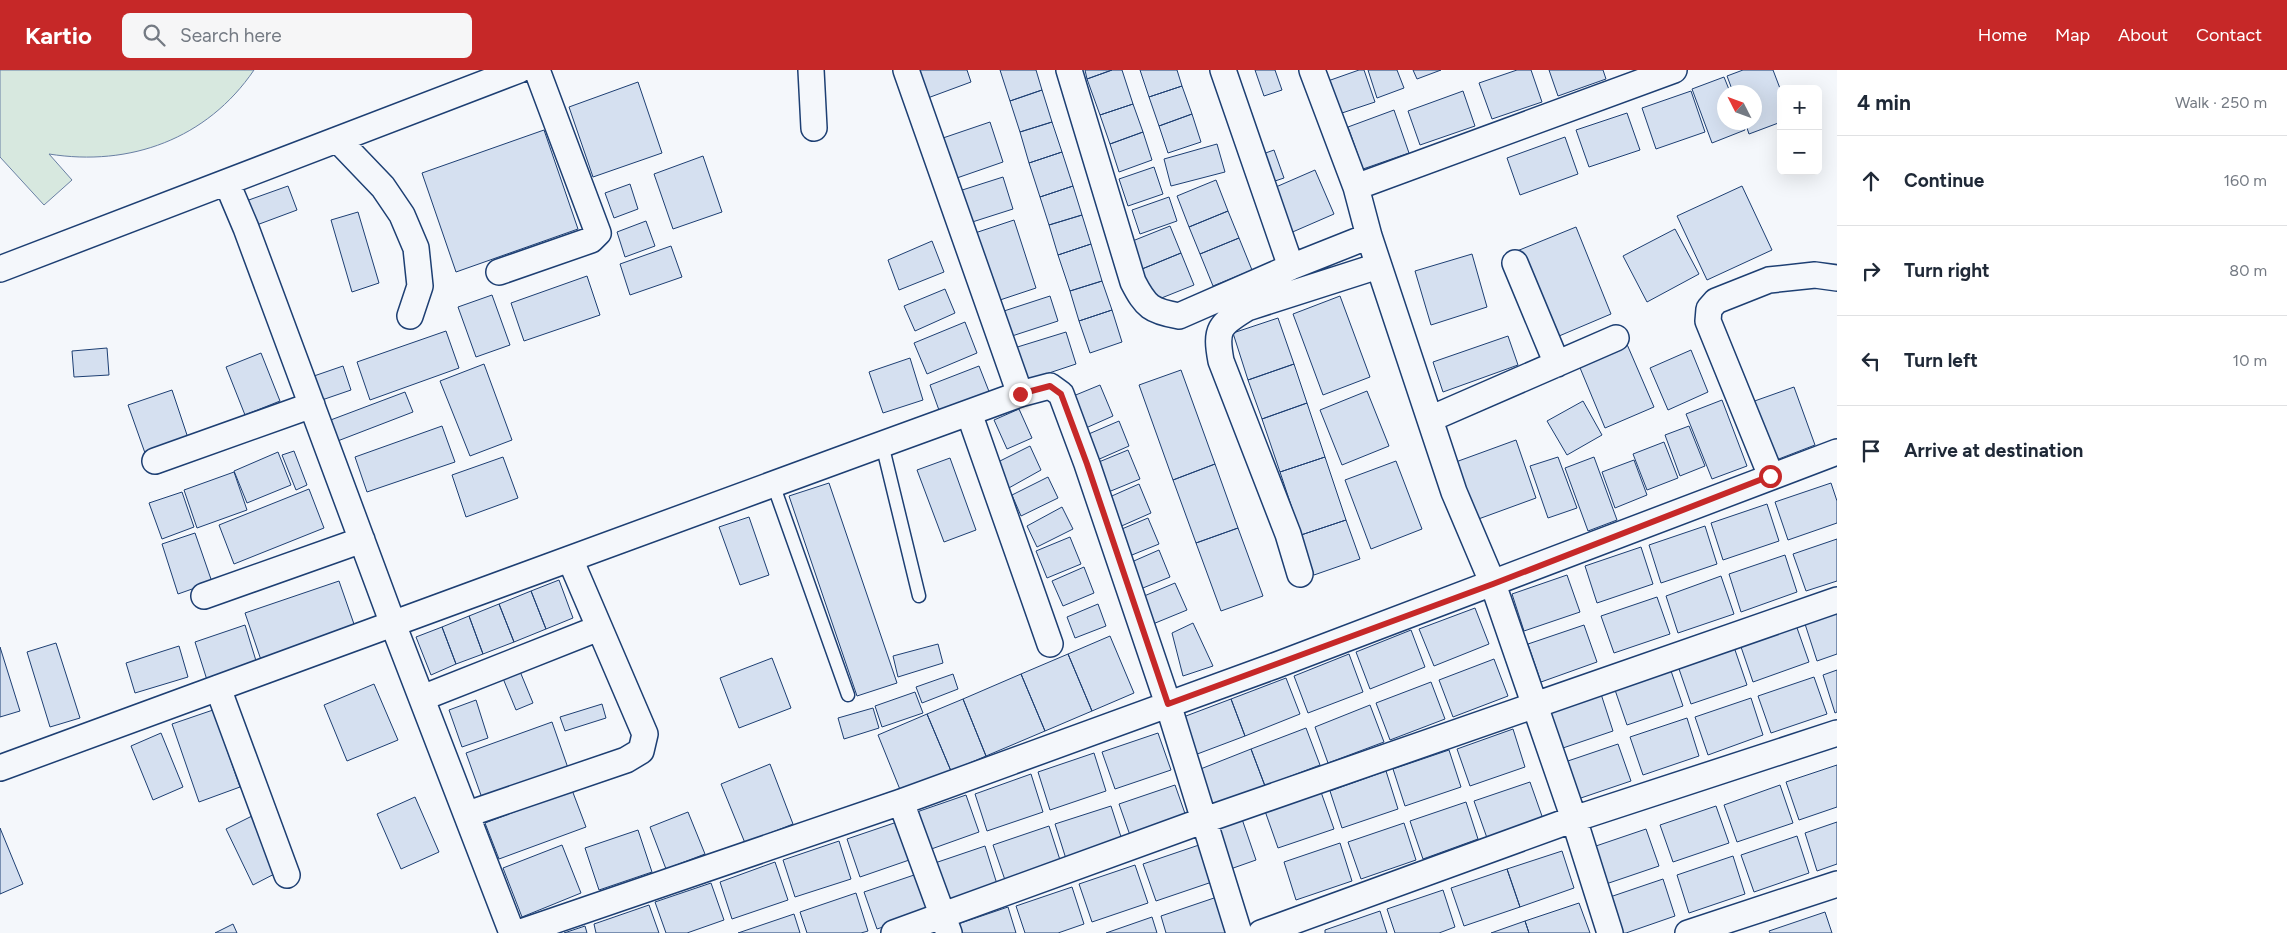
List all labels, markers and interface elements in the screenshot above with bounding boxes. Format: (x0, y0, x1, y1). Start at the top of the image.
search box (122, 13, 472, 58)
text: Kartio (25, 21, 92, 50)
icon: search (140, 21, 168, 49)
text: Search here (180, 24, 282, 47)
text: Home (1978, 24, 2027, 46)
text: Map (2055, 24, 2090, 46)
text: About (2118, 24, 2168, 46)
text: Contact (2196, 24, 2262, 46)
north arrow (1717, 85, 1762, 130)
map controls (1777, 85, 1822, 175)
button: + (1777, 85, 1822, 130)
text: 4 min (1857, 90, 1911, 115)
text: Walk · 250 m (2175, 93, 2267, 112)
button: − (1777, 130, 1822, 175)
icon: ahead (1857, 167, 1885, 195)
text: Continue (1904, 169, 1984, 192)
text: 160 m (2224, 171, 2267, 190)
icon: right (1857, 257, 1885, 285)
text: Turn right (1904, 259, 1990, 282)
text: 80 m (2229, 261, 2267, 280)
icon: left (1857, 347, 1885, 375)
text: Turn left (1904, 349, 1978, 372)
text: 10 m (2233, 351, 2267, 370)
route end (1009, 383, 1032, 406)
icon: arrive (1857, 437, 1885, 465)
text: Arrive at destination (1904, 439, 2083, 462)
route start (1759, 465, 1782, 488)

